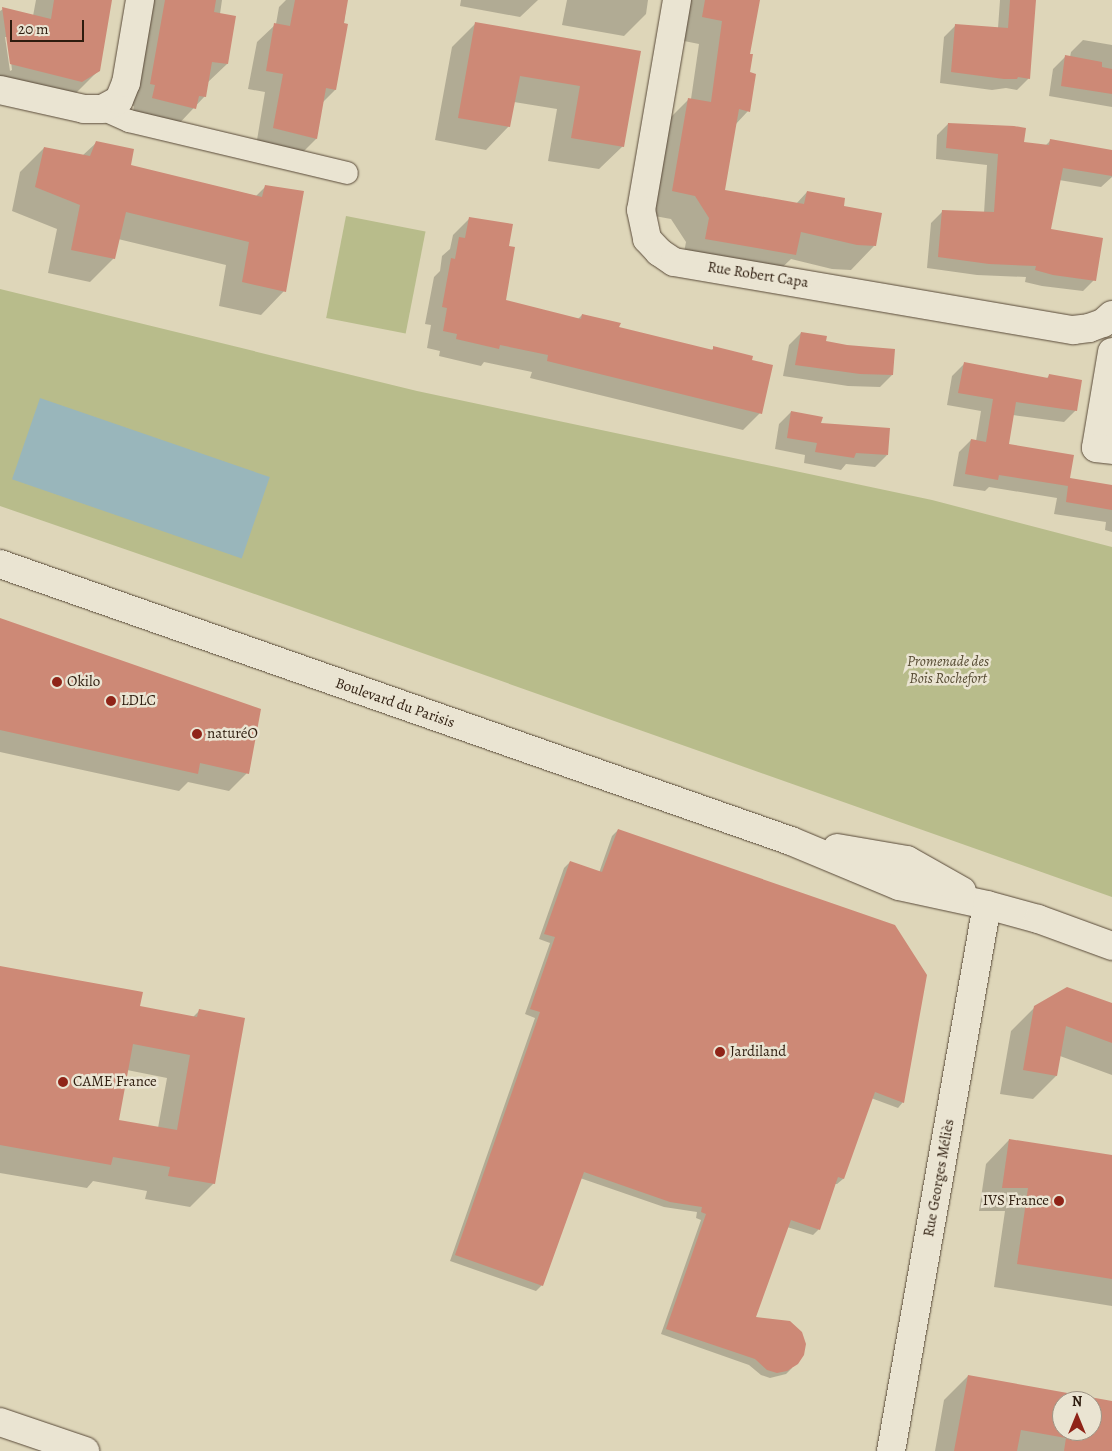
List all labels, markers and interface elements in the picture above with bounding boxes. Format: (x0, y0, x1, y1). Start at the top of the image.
scale bar (12, 10, 86, 42)
text: 20 m (18, 19, 49, 39)
street label: Rue Robert Capa (706, 258, 810, 292)
park label: Promenade des Bois Rochefort (907, 652, 989, 687)
place label: Okilo (67, 673, 100, 691)
street label: Boulevard du Parisis (333, 674, 457, 732)
marker: Okilo (51, 676, 63, 688)
place label: LDLC (121, 692, 156, 710)
marker: LDLC (105, 695, 117, 707)
place label: naturéO (207, 725, 258, 743)
marker: naturéO (191, 728, 203, 740)
place label: Jardiland (730, 1043, 786, 1061)
marker: Jardiland (714, 1046, 726, 1058)
place label: CAME France (73, 1073, 157, 1091)
marker: CAME France (57, 1076, 69, 1088)
street label: Rue Georges Méliès (920, 1118, 958, 1238)
place label: IVS France (983, 1192, 1049, 1210)
marker: IVS France (1053, 1195, 1065, 1207)
north arrow (1052, 1391, 1102, 1441)
text: N (1072, 1392, 1082, 1411)

